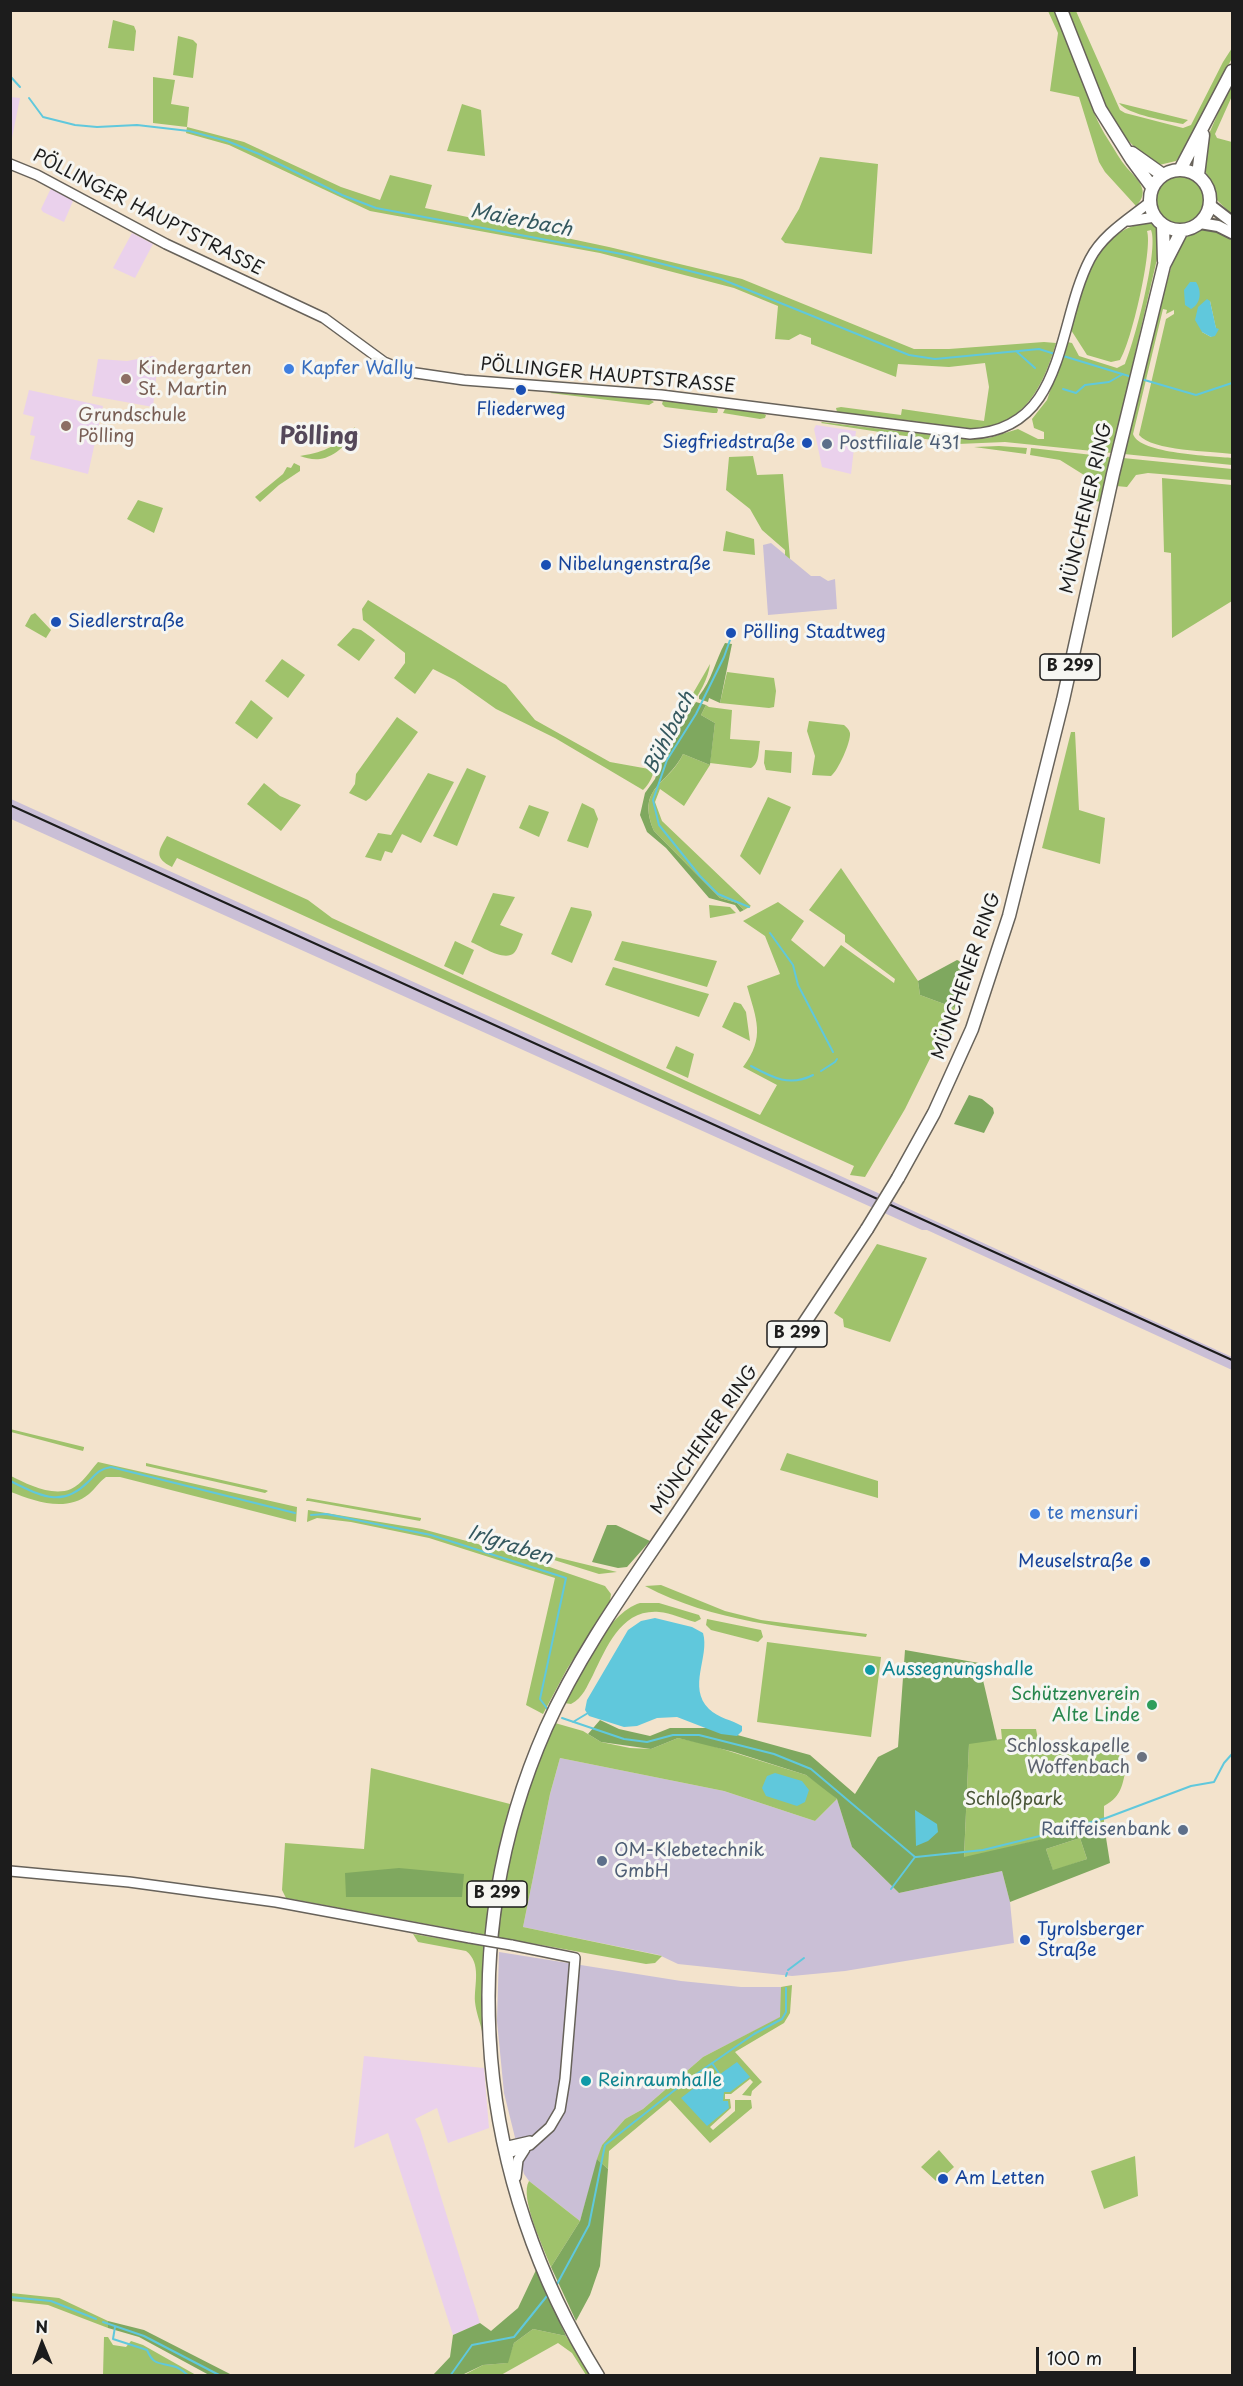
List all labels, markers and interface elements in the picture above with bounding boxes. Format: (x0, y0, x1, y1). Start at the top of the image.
street label: PÖLLINGER HAUPTSTRASSE (29, 145, 267, 281)
water label: Maierbach (468, 199, 574, 243)
street label: PÖLLINGER HAUPTSTRASSE (480, 354, 736, 398)
place label: Kindergarten St. Martin (138, 358, 252, 400)
place label: Kapfer Wally (301, 358, 414, 380)
marker: Kapfer Wally (282, 362, 296, 376)
marker: Kindergarten St. Martin (119, 372, 133, 386)
marker: Fliederweg (514, 383, 528, 397)
place label: Fliederweg (476, 399, 566, 421)
place label: Grundschule Pölling (78, 405, 187, 448)
marker: Grundschule Pölling (59, 419, 73, 433)
street label: MÜNCHENER RING (1057, 420, 1117, 596)
district label: Pölling (280, 423, 358, 451)
place label: Siegfriedstraße (662, 432, 795, 454)
place label: Postfiliale 431 (839, 433, 959, 455)
marker: Siegfriedstraße (800, 436, 814, 450)
marker: Postfiliale 431 (820, 437, 834, 451)
place label: Nibelungenstraße (558, 554, 711, 576)
marker: Nibelungenstraße (539, 558, 553, 572)
place label: Siedlerstraße (68, 611, 184, 633)
marker: Siedlerstraße (49, 615, 63, 629)
place label: Pölling Stadtweg (743, 622, 886, 644)
marker: Pölling Stadtweg (724, 626, 738, 640)
road number: B 299 (1040, 654, 1100, 680)
water label: Bühlbach (639, 688, 701, 778)
street label: MÜNCHENER RING (928, 889, 1006, 1063)
road number: B 299 (767, 1321, 827, 1347)
street label: MÜNCHENER RING (647, 1361, 763, 1519)
place label: te mensuri (1047, 1503, 1138, 1525)
marker: te mensuri (1028, 1507, 1042, 1521)
water label: Irlgraben (465, 1521, 555, 1571)
place label: Meuselstraße (1018, 1551, 1133, 1573)
marker: Meuselstraße (1138, 1555, 1152, 1569)
place label: Aussegnungshalle (882, 1659, 1033, 1681)
marker: Aussegnungshalle (863, 1663, 877, 1677)
place label: Schützenverein Alte Linde (1011, 1684, 1140, 1726)
marker: Schützenverein Alte Linde (1145, 1698, 1159, 1712)
place label: Schlosskapelle Woffenbach (1006, 1736, 1130, 1778)
marker: Schlosskapelle Woffenbach (1135, 1750, 1149, 1764)
park label: Schloßpark (965, 1789, 1063, 1811)
place label: Raiffeisenbank (1041, 1819, 1171, 1841)
marker: Raiffeisenbank (1176, 1823, 1190, 1837)
place label: OM-Klebetechnik GmbH (614, 1840, 764, 1882)
marker: OM-Klebetechnik GmbH (595, 1854, 609, 1868)
road number: B 299 (467, 1881, 527, 1907)
place label: Tyrolsberger Straße (1037, 1919, 1144, 1962)
marker: Tyrolsberger Straße (1018, 1933, 1032, 1947)
place label: Reinraumhalle (598, 2070, 722, 2092)
marker: Reinraumhalle (579, 2074, 593, 2088)
place label: Am Letten (955, 2168, 1045, 2190)
marker: Am Letten (936, 2172, 950, 2186)
north arrow (12, 2314, 72, 2374)
text: N (35, 2314, 48, 2338)
scale bar (1039, 2335, 1140, 2373)
text: 100 m (1047, 2344, 1102, 2371)

